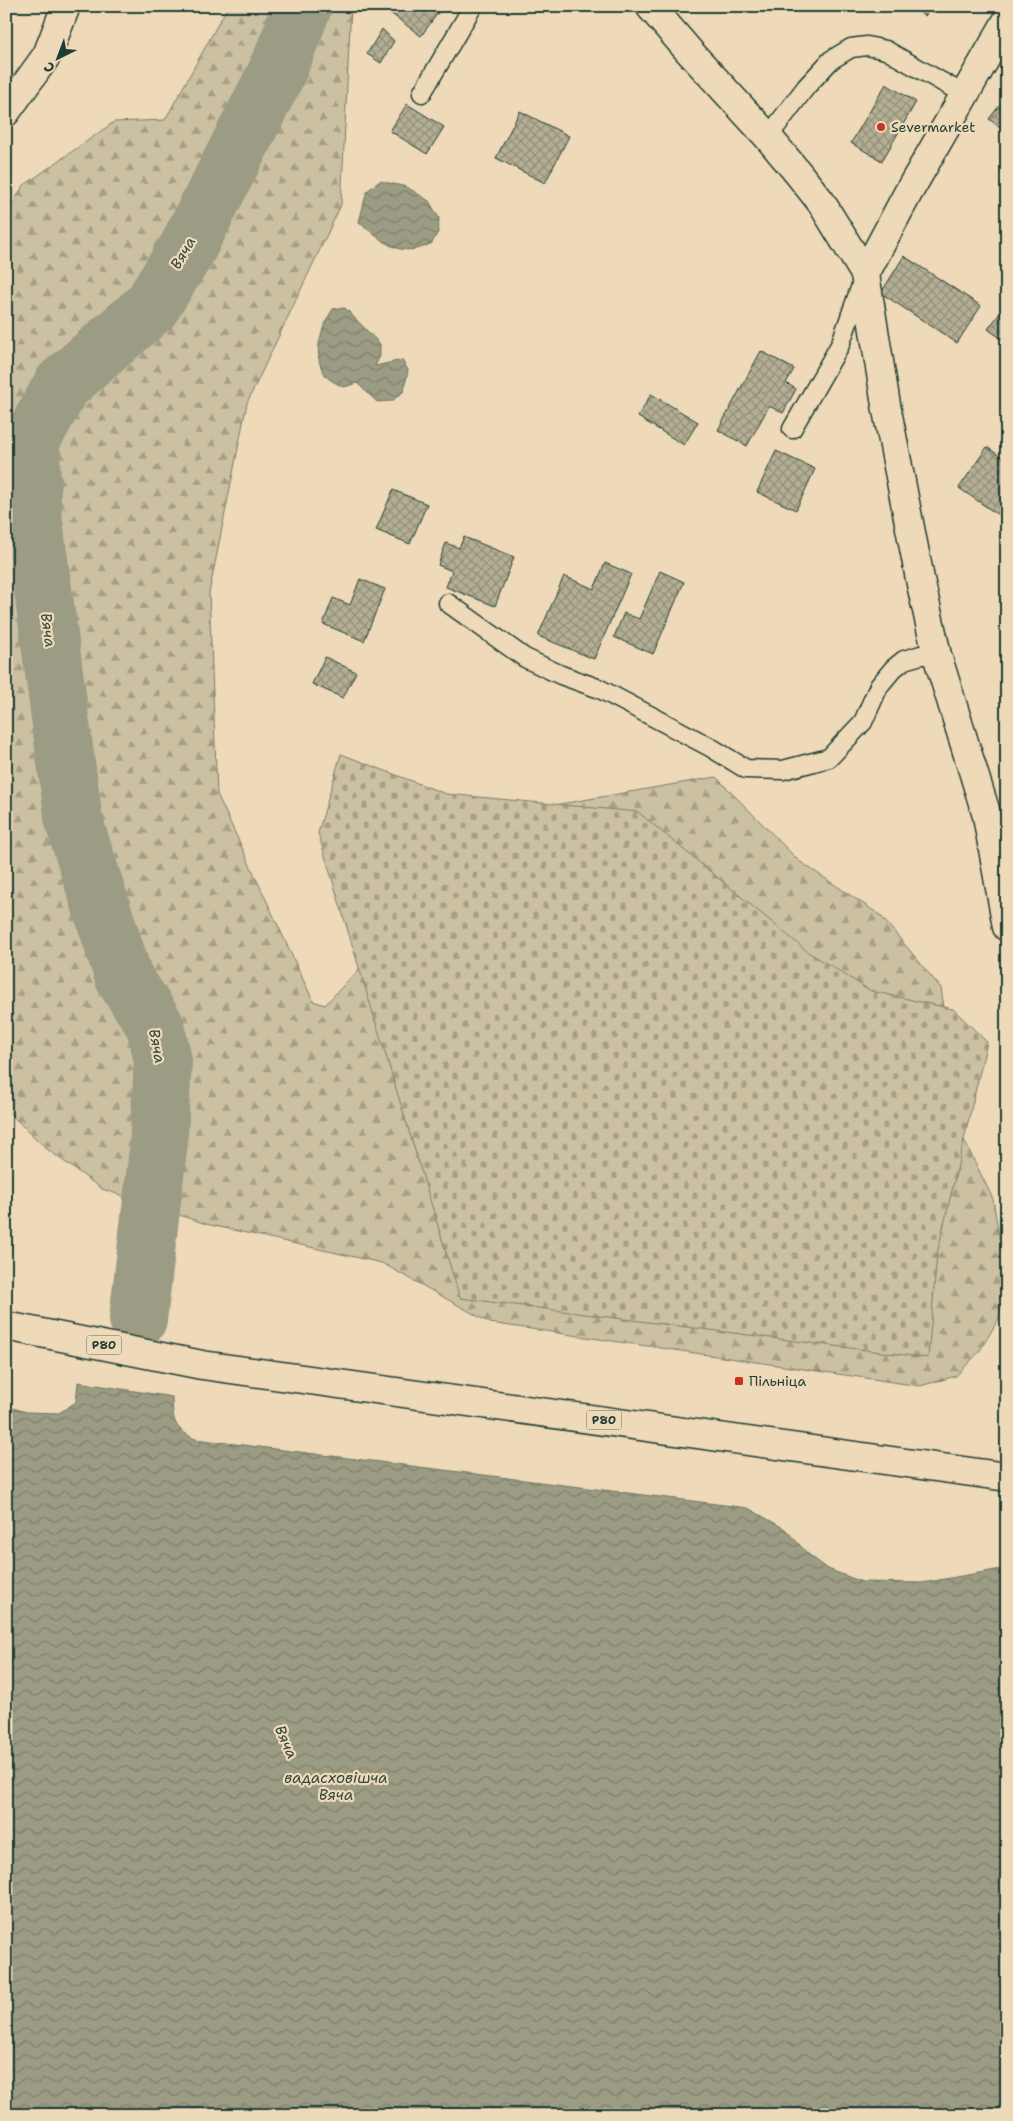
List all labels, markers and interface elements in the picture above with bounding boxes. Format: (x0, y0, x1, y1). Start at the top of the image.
north arrow (32, 32, 82, 82)
text: С (40, 58, 59, 77)
place label: Severmarket (891, 118, 975, 136)
marker: Severmarket (875, 121, 887, 133)
water label: Вяча (166, 233, 200, 273)
water label: Вяча (36, 612, 60, 648)
water label: Вяча (144, 1027, 170, 1065)
road number: Р80 (86, 1336, 122, 1354)
place label: Пільніца (749, 1372, 806, 1390)
marker: Пільніца (733, 1375, 745, 1387)
road number: Р80 (586, 1410, 622, 1430)
water label: Вяча (270, 1722, 302, 1762)
water label: вадасховішча Вяча (284, 1768, 388, 1805)

